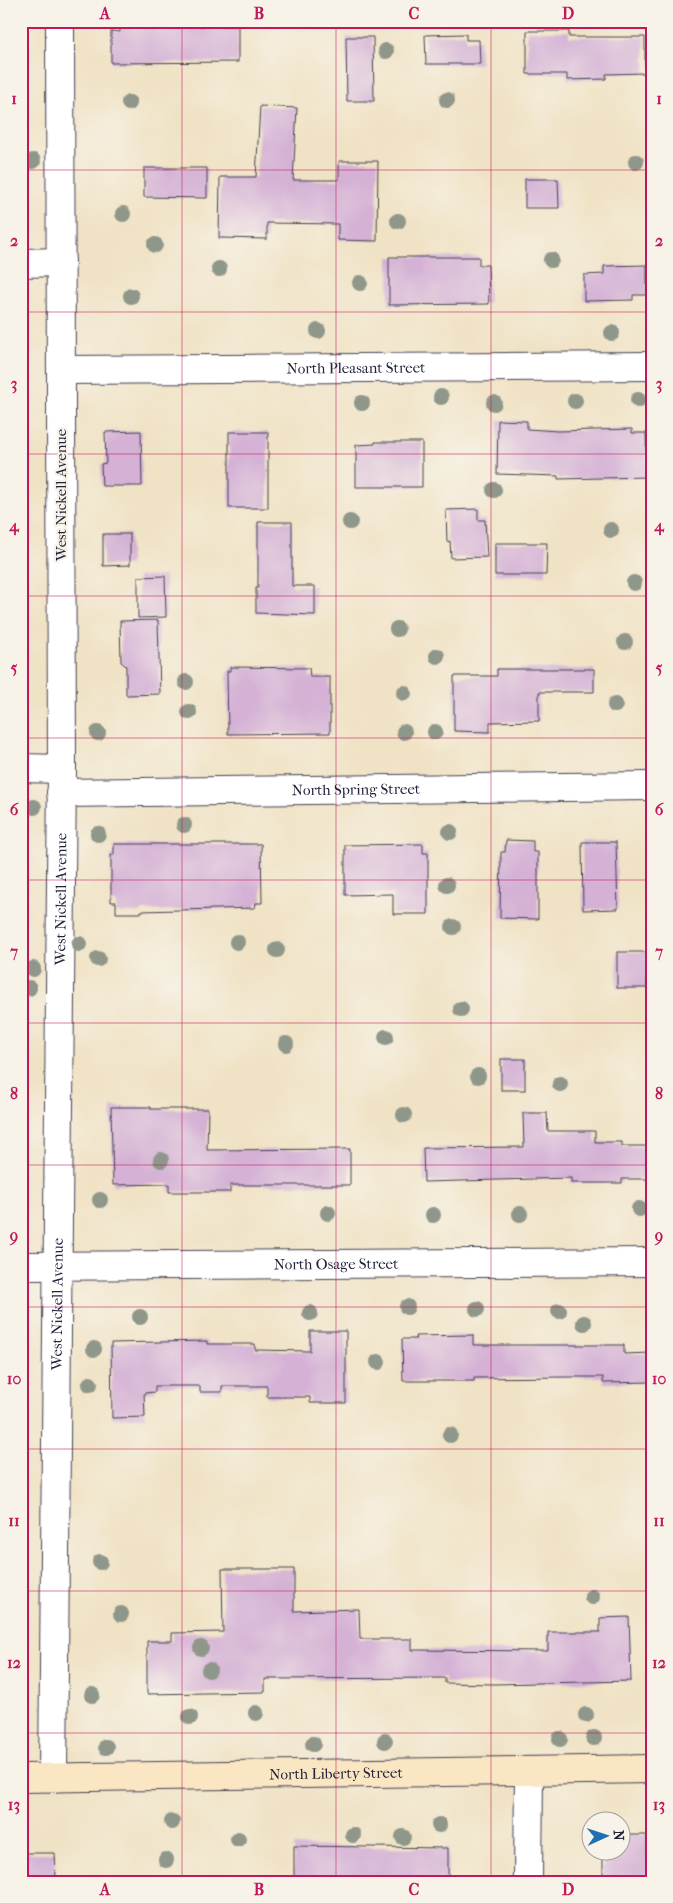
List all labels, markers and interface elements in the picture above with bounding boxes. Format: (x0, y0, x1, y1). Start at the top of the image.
text: A (99, 4, 111, 23)
text: B (254, 4, 264, 23)
text: C (409, 4, 420, 23)
text: D (562, 4, 574, 23)
text: 1 (11, 89, 17, 108)
text: 1 (656, 89, 662, 108)
text: 2 (10, 231, 18, 250)
text: 2 (655, 231, 663, 250)
street label: North Pleasant Street (286, 359, 426, 377)
text: 3 (11, 374, 17, 394)
text: 3 (656, 374, 662, 394)
street label: West Nickell Avenue (52, 428, 70, 562)
text: 4 (8, 516, 20, 536)
text: 4 (653, 516, 665, 536)
text: 5 (11, 658, 18, 677)
text: 5 (656, 658, 663, 677)
street label: North Spring Street (292, 780, 421, 799)
text: 6 (10, 800, 19, 819)
text: 6 (655, 800, 664, 819)
street label: West Nickell Avenue (51, 832, 70, 966)
text: 7 (9, 942, 18, 961)
text: 7 (654, 942, 663, 961)
text: 8 (10, 1084, 18, 1103)
text: 8 (655, 1084, 663, 1103)
text: 9 (9, 1226, 18, 1246)
text: 9 (654, 1226, 663, 1246)
street label: West Nickell Avenue (48, 1237, 67, 1371)
street label: North Osage Street (274, 1255, 399, 1273)
text: 10 (7, 1369, 21, 1388)
text: 10 (652, 1369, 666, 1388)
text: 11 (8, 1511, 20, 1530)
text: 11 (653, 1511, 665, 1530)
text: 12 (7, 1653, 21, 1672)
text: 12 (652, 1653, 666, 1672)
street label: North Liberty Street (269, 1764, 403, 1783)
text: 13 (8, 1795, 20, 1815)
text: 13 (653, 1795, 665, 1815)
north arrow (580, 1810, 630, 1860)
text: N (610, 1830, 627, 1841)
text: A (99, 1880, 111, 1899)
text: B (254, 1880, 264, 1899)
text: C (409, 1880, 420, 1899)
text: D (562, 1880, 574, 1899)

